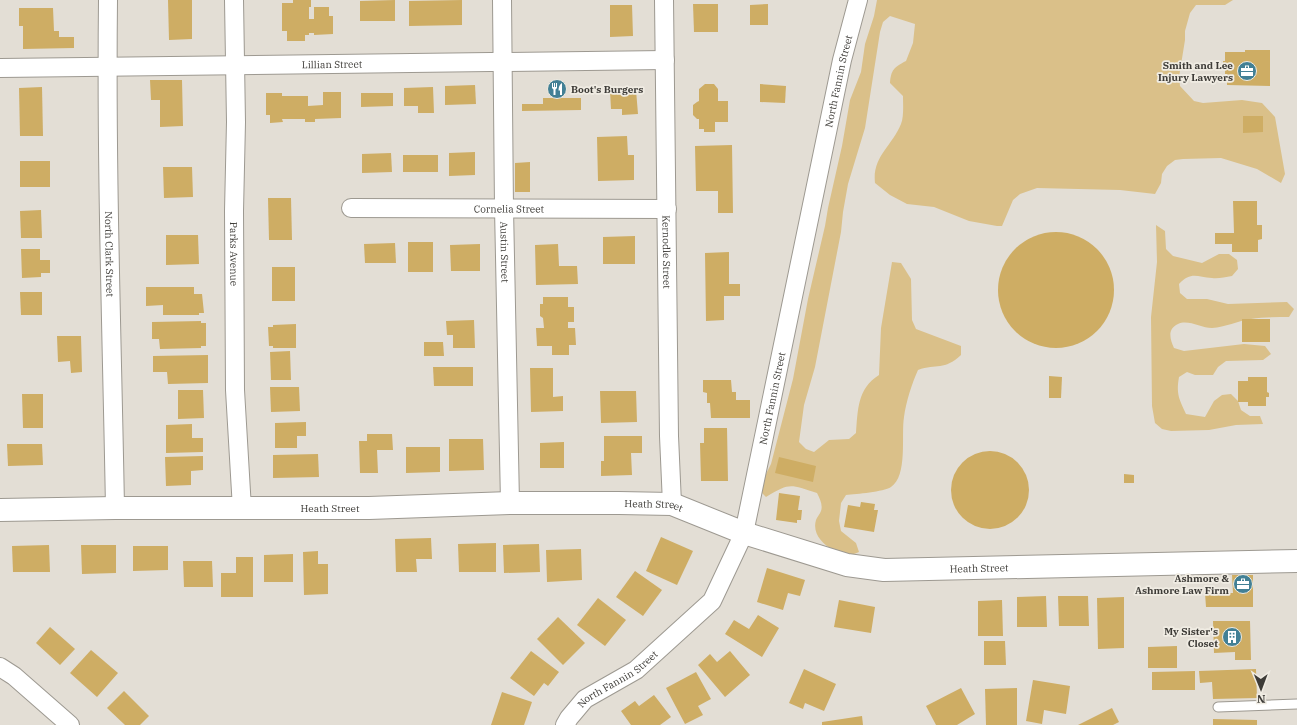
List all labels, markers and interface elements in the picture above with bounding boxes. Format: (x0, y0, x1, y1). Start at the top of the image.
street label: North Fannin Street (822, 33, 855, 128)
street label: Lillian Street (302, 58, 363, 71)
place label: Smith and Lee Injury Lawyers (1158, 59, 1233, 84)
office icon: Smith and Lee Injury Lawyers (1236, 60, 1258, 82)
restaurant icon: Boot's Burgers (546, 78, 568, 100)
place label: Boot's Burgers (571, 83, 643, 96)
street label: Cornelia Street (474, 202, 545, 216)
street label: North Clark Street (102, 211, 117, 298)
street label: Kernodle Street (659, 215, 673, 289)
street label: Austin Street (497, 221, 512, 283)
street label: Parks Avenue (227, 222, 240, 286)
street label: North Fannin Street (756, 350, 788, 446)
street label: Heath Street (624, 497, 685, 515)
street label: Heath Street (300, 502, 360, 515)
street label: Heath Street (949, 561, 1009, 576)
place label: Ashmore & Ashmore Law Firm (1135, 572, 1230, 597)
office icon: Ashmore & Ashmore Law Firm (1232, 573, 1254, 595)
place label: My Sister's Closet (1164, 625, 1218, 650)
building icon: My Sister's Closet (1221, 626, 1243, 648)
street label: North Fannin Street (575, 647, 661, 710)
north arrow (1241, 669, 1281, 709)
text: N (1256, 692, 1266, 706)

